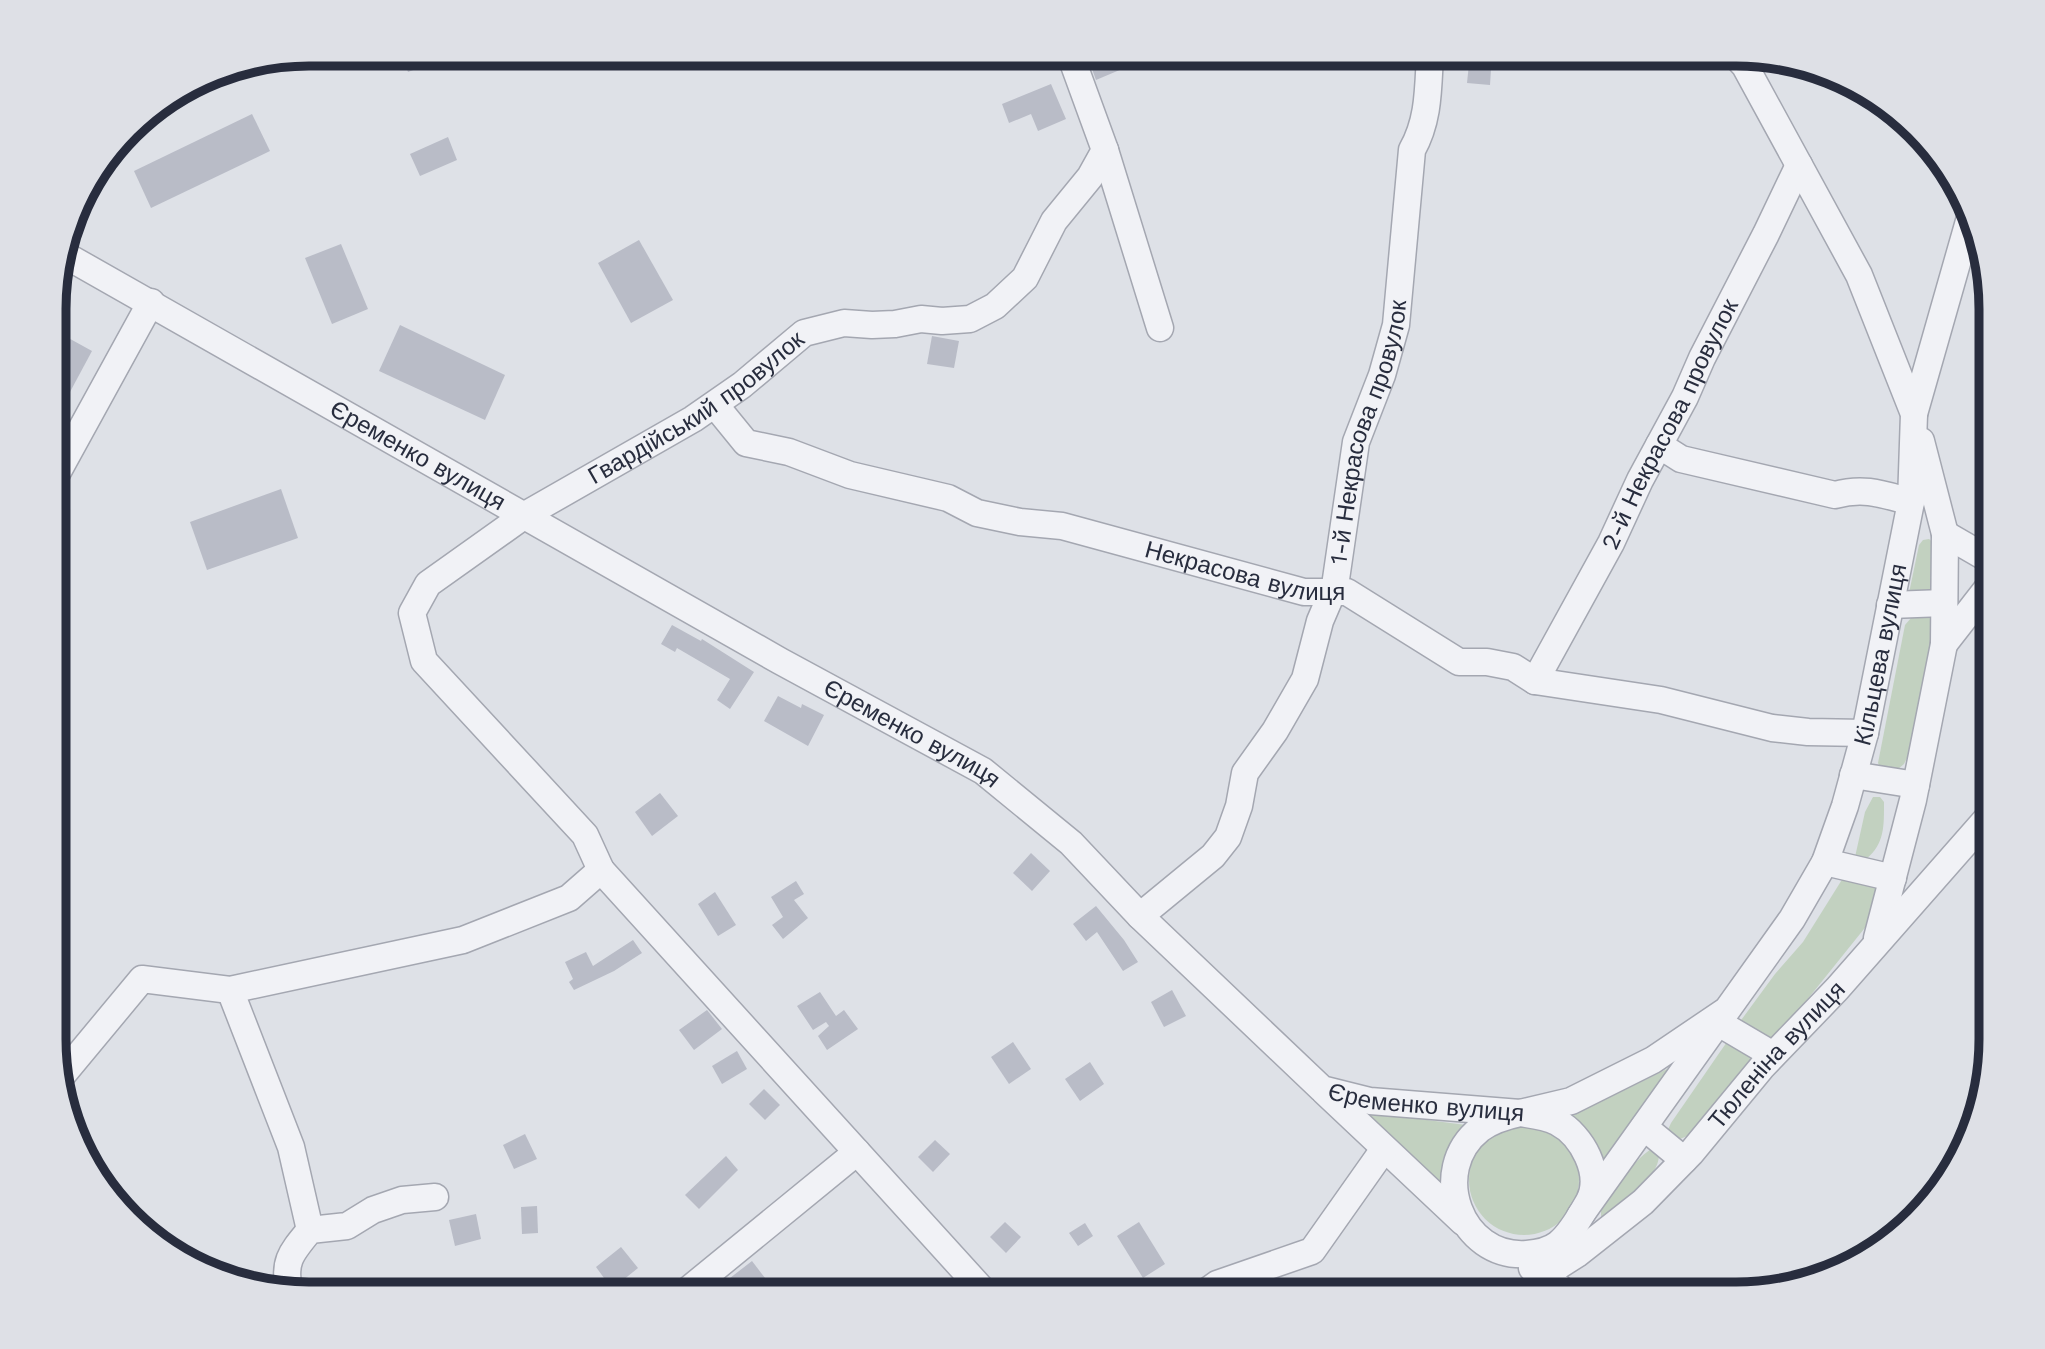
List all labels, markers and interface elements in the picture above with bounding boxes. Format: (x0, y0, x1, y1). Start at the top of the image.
street label: 2-й Некрасова провулок (1596, 294, 1744, 554)
street label: 1-й Некрасова провулок (1324, 298, 1412, 566)
street label: Гвардійський провулок (583, 325, 810, 490)
street label: Єременко вулиця (325, 395, 511, 516)
street label: Некрасова вулиця (1142, 535, 1345, 606)
street label: Кільцева вулиця (1848, 561, 1912, 748)
street label: Єременко вулиця (819, 673, 1006, 793)
street label: Тюленіна вулиця (1703, 975, 1851, 1135)
street label: Єременко вулиця (1325, 1077, 1525, 1127)

